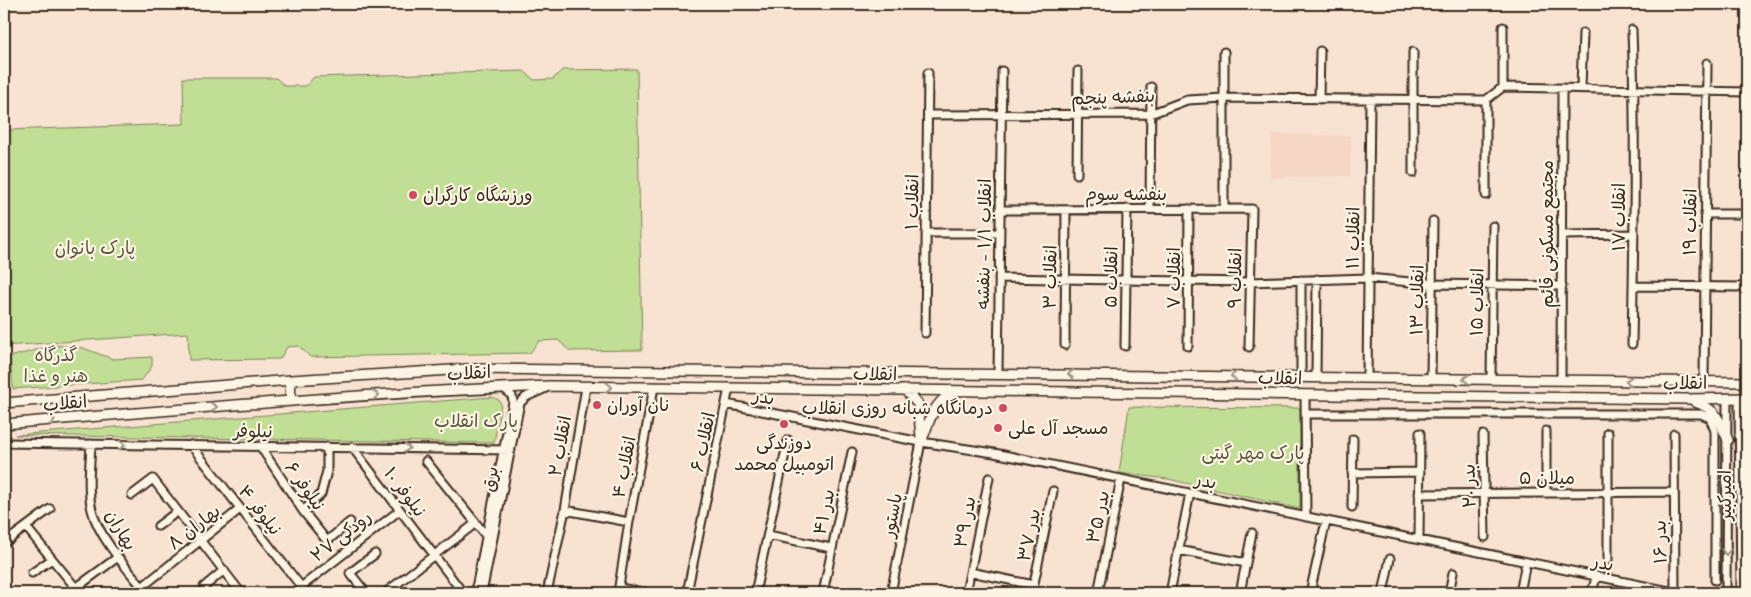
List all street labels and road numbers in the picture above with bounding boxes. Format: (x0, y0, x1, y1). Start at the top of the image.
street label: بنفشه پنجم (1071, 85, 1155, 112)
street label: مجتمع مسکونی قائم (1536, 160, 1561, 308)
street label: انقلاب ۱ (901, 174, 925, 230)
street label: انقلاب ۱/۱ - بنفشه (972, 178, 998, 310)
street label: بنفشه سوم (1085, 183, 1167, 208)
street label: انقلاب ۱۷ (1608, 183, 1632, 251)
street label: انقلاب ۱۹ (1678, 188, 1704, 256)
street label: انقلاب ۱۱ (1341, 207, 1367, 269)
street label: انقلاب ۳ (1038, 245, 1064, 309)
street label: انقلاب ۵ (1099, 246, 1125, 308)
street label: انقلاب ۷ (1163, 247, 1187, 309)
street label: انقلاب ۹ (1223, 247, 1249, 309)
street label: انقلاب ۱۳ (1405, 265, 1431, 336)
street label: انقلاب ۱۵ (1465, 268, 1491, 336)
street label: انقلاب (446, 361, 492, 387)
street label: انقلاب (853, 363, 897, 387)
street label: انقلاب (1258, 367, 1302, 391)
street label: انقلاب (1663, 372, 1707, 396)
street label: بدر (749, 384, 777, 412)
street label: انقلاب (42, 390, 88, 418)
street label: انقلاب ۶ (686, 410, 722, 474)
street label: انقلاب ۲ (544, 414, 578, 479)
street label: نیلوفر (231, 420, 273, 444)
street label: انقلاب ۴ (607, 434, 643, 500)
street label: نیلوفر ۶ (279, 457, 330, 516)
street label: نیلوفر ۱۰ (378, 463, 431, 522)
street label: برق (477, 464, 505, 494)
street label: بدر ۲۰ (1458, 464, 1482, 508)
street label: میلان ۵ (1519, 467, 1575, 491)
street label: بدر (1191, 468, 1219, 496)
street label: امیرکبیر (1714, 470, 1738, 522)
street label: نیلوفر ۴ (232, 481, 286, 541)
street label: بدر ۴۱ (808, 487, 842, 537)
street label: بدر ۳۵ (1082, 489, 1116, 546)
street label: پاستور (877, 491, 909, 541)
street label: بدر ۳۹ (949, 494, 983, 550)
street label: بهاران ۸ (163, 500, 226, 556)
street label: رودکی ۲۷ (306, 505, 377, 568)
street label: بهاران (99, 506, 142, 555)
street label: بدر ۳۷ (1013, 507, 1047, 564)
street label: بدر ۱۶ (1649, 520, 1673, 564)
street label: بدر (1588, 550, 1616, 578)

